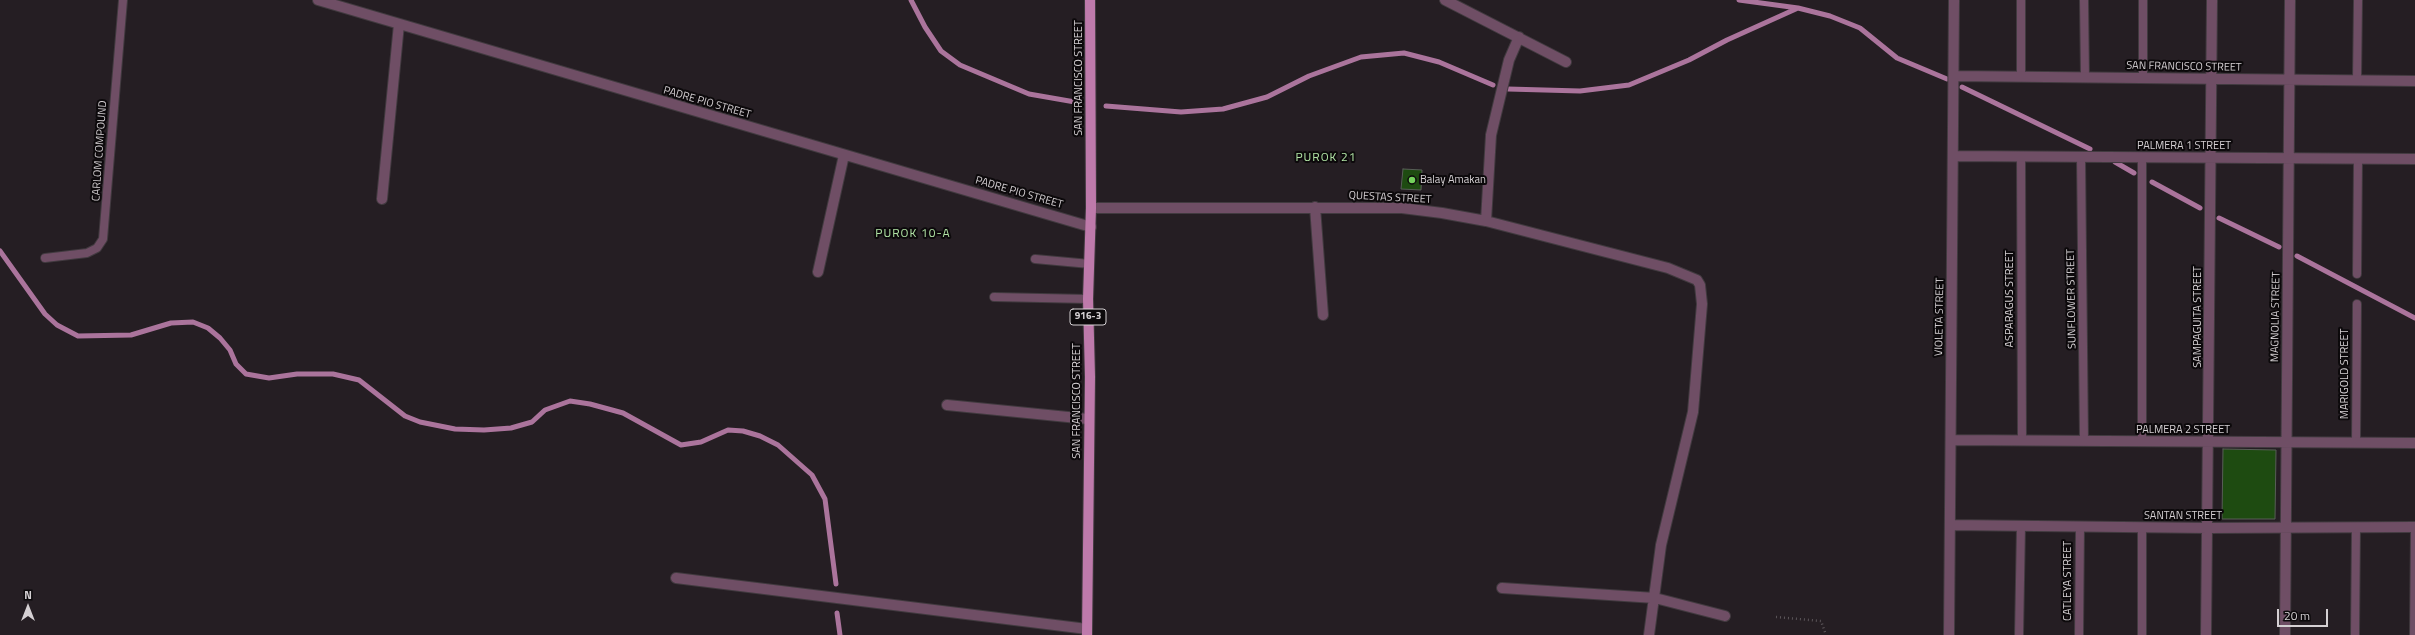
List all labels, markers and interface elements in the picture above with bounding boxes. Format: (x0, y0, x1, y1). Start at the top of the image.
street label: SAN FRANCISCO STREET (1072, 20, 1086, 136)
street label: SAN FRANCISCO STREET (2126, 59, 2242, 75)
street label: PADRE PIO STREET (662, 84, 752, 122)
street label: CARLOM COMPOUND (90, 100, 110, 202)
street label: PALMERA 1 STREET (2137, 139, 2231, 153)
district label: PUROK 21 (1295, 151, 1357, 165)
place label: Balay Amakan (1420, 173, 1486, 187)
street label: PADRE PIO STREET (974, 174, 1064, 212)
marker: Balay Amakan (1407, 175, 1417, 185)
street label: QUESTAS STREET (1348, 189, 1432, 207)
district label: PUROK 10-A (875, 227, 951, 241)
street label: SUNFLOWER STREET (2065, 249, 2079, 349)
street label: ASPARAGUS STREET (2003, 250, 2017, 348)
street label: SAMPAGUITA STREET (2191, 266, 2205, 368)
street label: MAGNOLIA STREET (2269, 272, 2283, 362)
street label: VIOLETA STREET (1933, 278, 1947, 356)
road number: 916-3 (1070, 309, 1106, 325)
street label: MARIGOLD STREET (2338, 329, 2352, 419)
street label: SAN FRANCISCO STREET (1070, 343, 1084, 459)
street label: PALMERA 2 STREET (2136, 423, 2230, 437)
street label: SANTAN STREET (2144, 509, 2222, 523)
street label: CATLEYA STREET (2061, 541, 2075, 621)
north arrow (8, 587, 48, 627)
text: N (24, 587, 32, 603)
scale bar (2279, 601, 2330, 627)
text: 20 m (2284, 606, 2310, 625)

